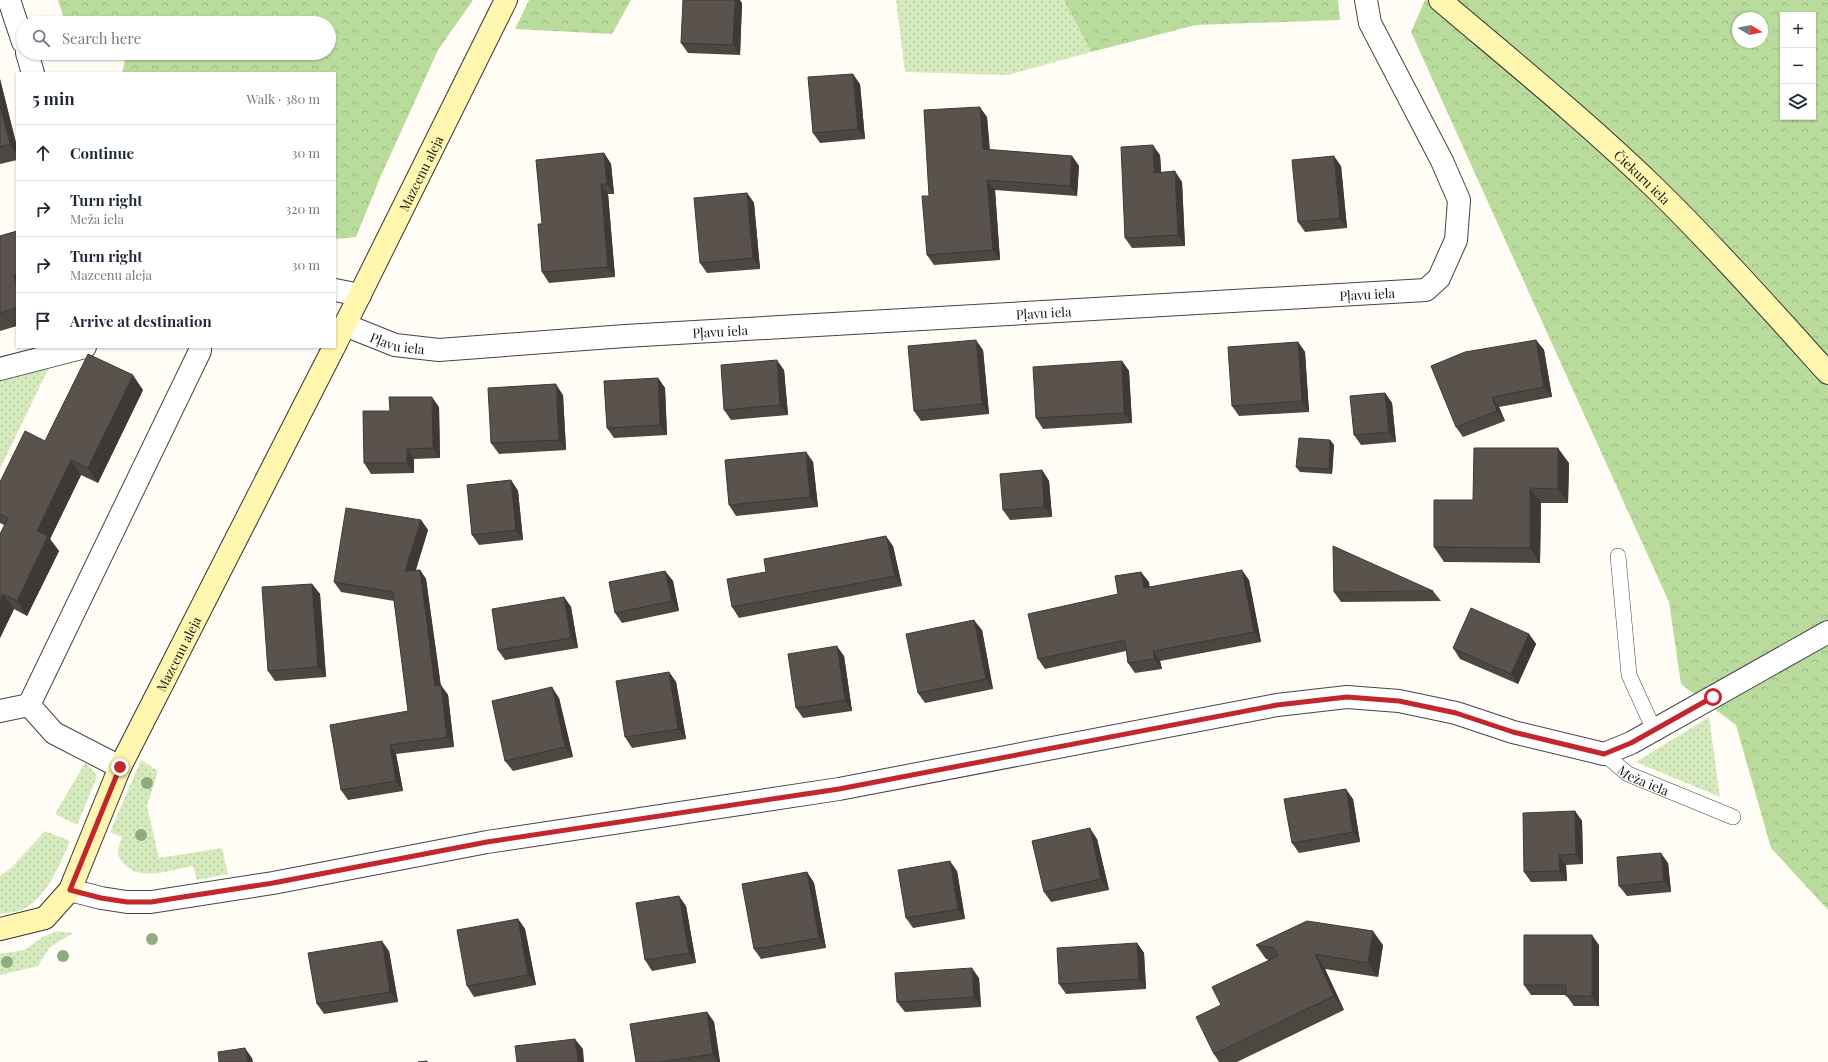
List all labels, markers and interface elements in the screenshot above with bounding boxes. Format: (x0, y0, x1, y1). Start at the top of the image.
north arrow (1732, 12, 1768, 48)
map controls (1780, 12, 1816, 120)
button: + (1780, 12, 1816, 48)
search box (16, 16, 336, 60)
icon: search (30, 27, 52, 49)
text: Search here (62, 28, 141, 48)
button: − (1780, 48, 1816, 84)
button: layers (1780, 84, 1816, 120)
text: 5 min (32, 87, 75, 109)
text: Walk · 380 m (247, 90, 320, 107)
street label: Mazcenu aleja (394, 132, 446, 214)
icon: ahead (32, 142, 54, 164)
text: Continue (70, 143, 134, 163)
text: 30 m (292, 144, 320, 161)
street label: Čiekuru iela (1611, 146, 1675, 208)
text: Turn right (70, 190, 143, 210)
icon: right (32, 198, 54, 220)
text: 320 m (285, 200, 320, 217)
text: Meža iela (70, 210, 124, 227)
text: Turn right (70, 246, 143, 266)
icon: right (32, 254, 54, 276)
text: 30 m (292, 256, 320, 273)
text: Mazcenu aleja (70, 266, 152, 283)
street label: Pļavu iela (1339, 283, 1396, 303)
street label: Pļavu iela (1016, 302, 1072, 322)
icon: arrive (32, 310, 54, 332)
text: Arrive at destination (70, 311, 212, 331)
street label: Pļavu iela (692, 320, 749, 341)
street label: Pļavu iela (368, 328, 426, 357)
street label: Mazcenu aleja (152, 613, 204, 694)
route start (1704, 688, 1722, 706)
route end (111, 758, 129, 776)
street label: Meža iela (1615, 761, 1672, 799)

